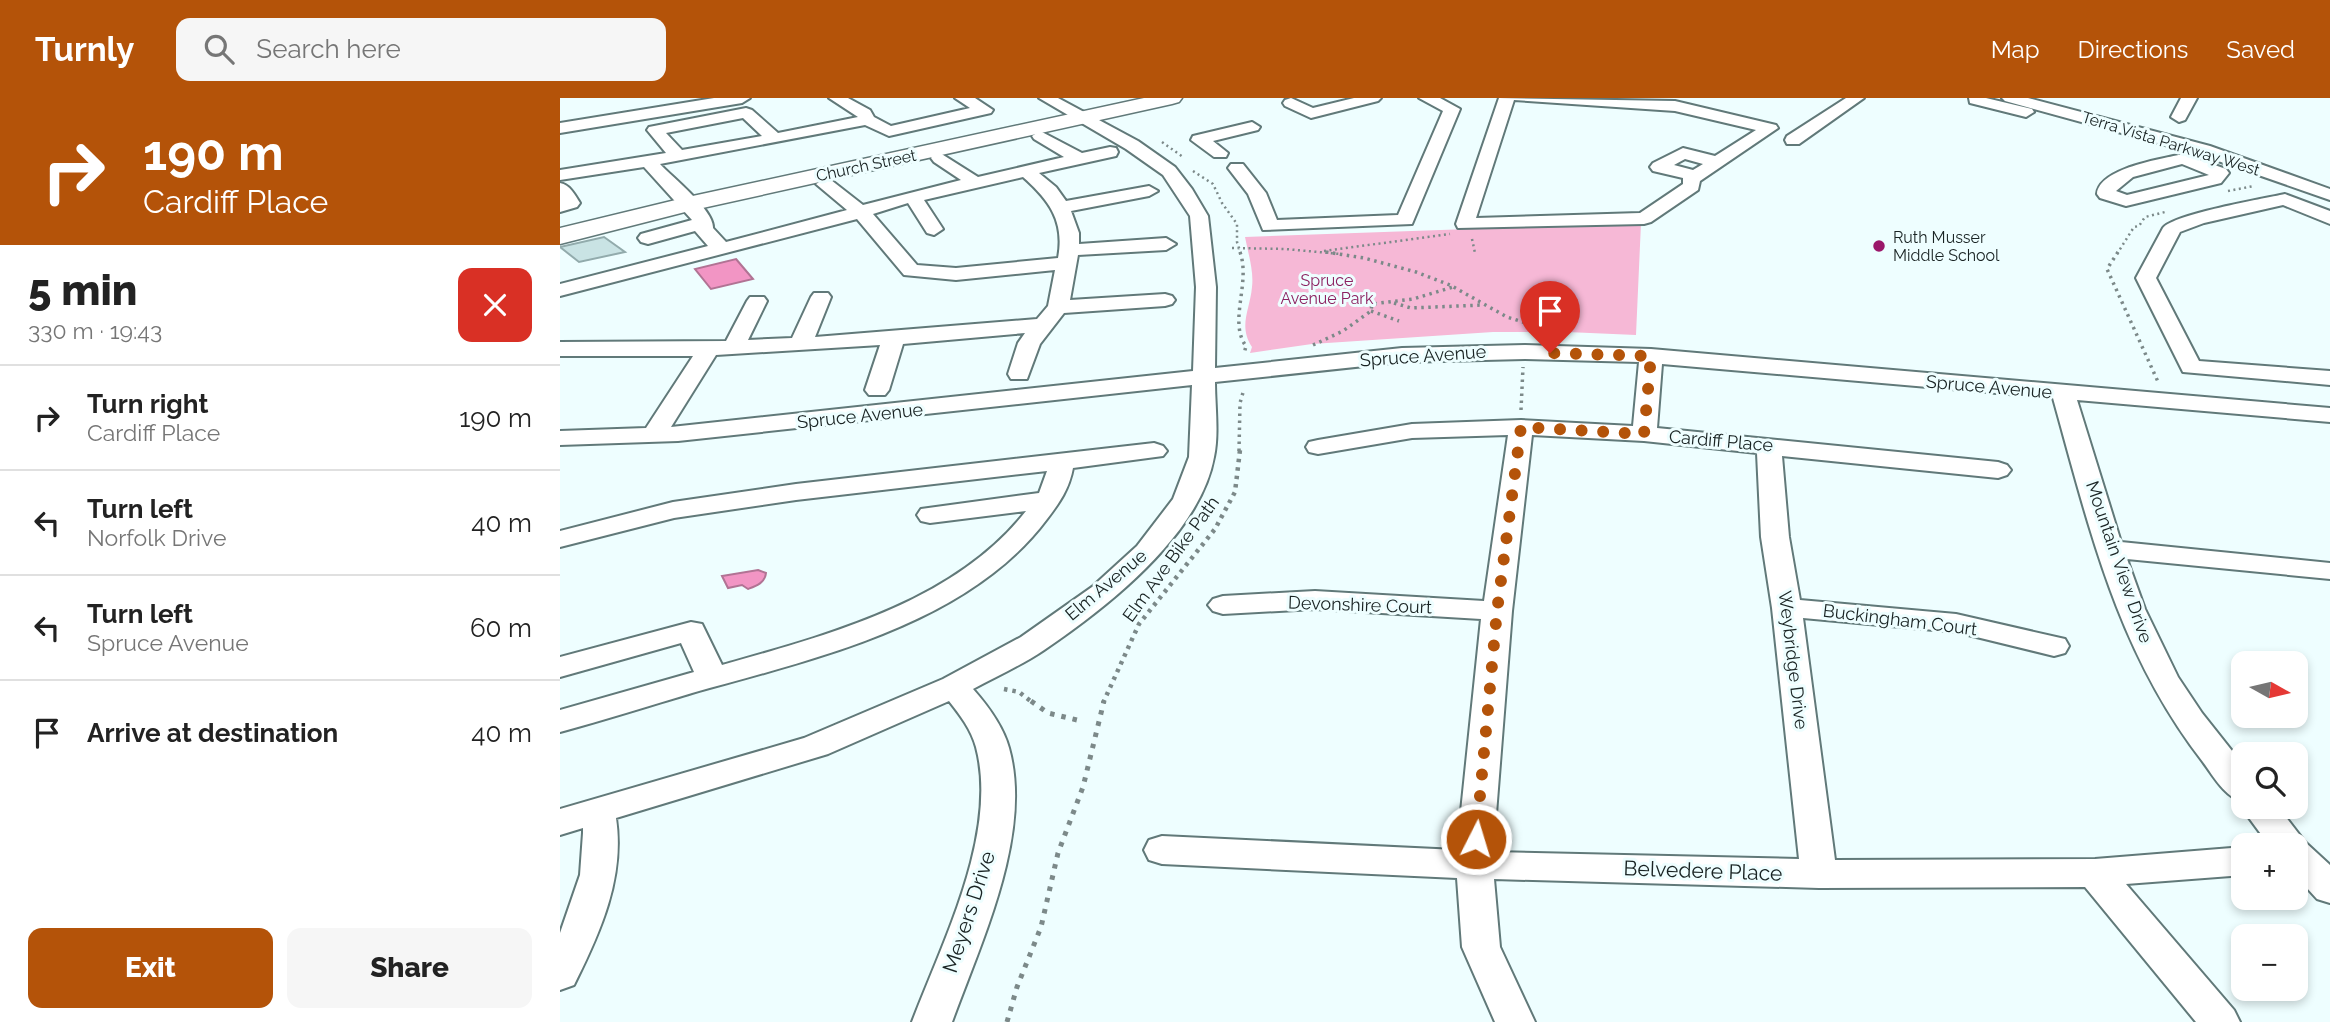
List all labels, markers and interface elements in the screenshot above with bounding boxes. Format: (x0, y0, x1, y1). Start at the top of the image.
search box (176, 18, 666, 81)
text: Turnly (35, 30, 134, 69)
icon: search (200, 30, 238, 68)
text: Search here (256, 34, 401, 64)
text: Map (1991, 35, 2040, 64)
text: Directions (2078, 35, 2188, 64)
text: Saved (2226, 35, 2295, 64)
street label: Terra Vista Parkway West (2080, 107, 2263, 180)
text: 190 m (143, 124, 284, 181)
icon: right (28, 126, 119, 217)
street label: Church Street (814, 145, 918, 185)
text: Cardiff Place (143, 183, 328, 220)
place label: Ruth Musser Middle School (1893, 228, 2000, 265)
marker: Ruth Musser Middle School (1871, 238, 1887, 254)
text: 5 min (28, 266, 138, 315)
button: close (458, 268, 532, 342)
park label: Spruce Avenue Park (1281, 271, 1374, 308)
pin (1520, 281, 1580, 353)
icon: arrive (1531, 292, 1569, 330)
text: 330 m · 19:43 (28, 317, 162, 344)
street label: Spruce Avenue (1359, 341, 1487, 370)
street label: Spruce Avenue (1925, 371, 2053, 403)
text: Turn right (87, 389, 208, 419)
street label: Spruce Avenue (796, 398, 924, 433)
icon: right (28, 399, 66, 437)
text: 190 m (459, 403, 532, 433)
text: Cardiff Place (87, 419, 220, 446)
street label: Cardiff Place (1668, 425, 1774, 456)
street label: Mountain View Drive (2082, 478, 2157, 646)
street label: Elm Ave Bike Path (1118, 492, 1223, 626)
text: Turn left (87, 494, 193, 524)
icon: left (28, 504, 66, 542)
text: 40 m (471, 508, 532, 538)
text: Norfolk Drive (87, 524, 226, 551)
street label: Elm Avenue (1061, 544, 1151, 625)
street label: Weybridge Drive (1775, 589, 1812, 731)
street label: Devonshire Court (1288, 591, 1432, 618)
text: Turn left (87, 599, 193, 629)
street label: Buckingham Court (1822, 600, 1978, 639)
icon: left (28, 609, 66, 647)
text: 60 m (470, 613, 532, 643)
text: Spruce Avenue (87, 629, 249, 656)
north arrow (2231, 651, 2308, 728)
map controls (2231, 651, 2308, 1001)
icon: arrive (28, 714, 66, 752)
text: Arrive at destination (87, 718, 338, 748)
text: 40 m (471, 718, 532, 748)
button: search (2231, 742, 2308, 819)
position arrow (1439, 802, 1513, 876)
button: + (2231, 833, 2308, 910)
street label: Meyers Drive (937, 848, 1000, 976)
street label: Belvedere Place (1623, 855, 1783, 886)
button: − (2231, 924, 2308, 1001)
button: Exit (28, 928, 273, 1008)
button: Share (287, 928, 532, 1008)

